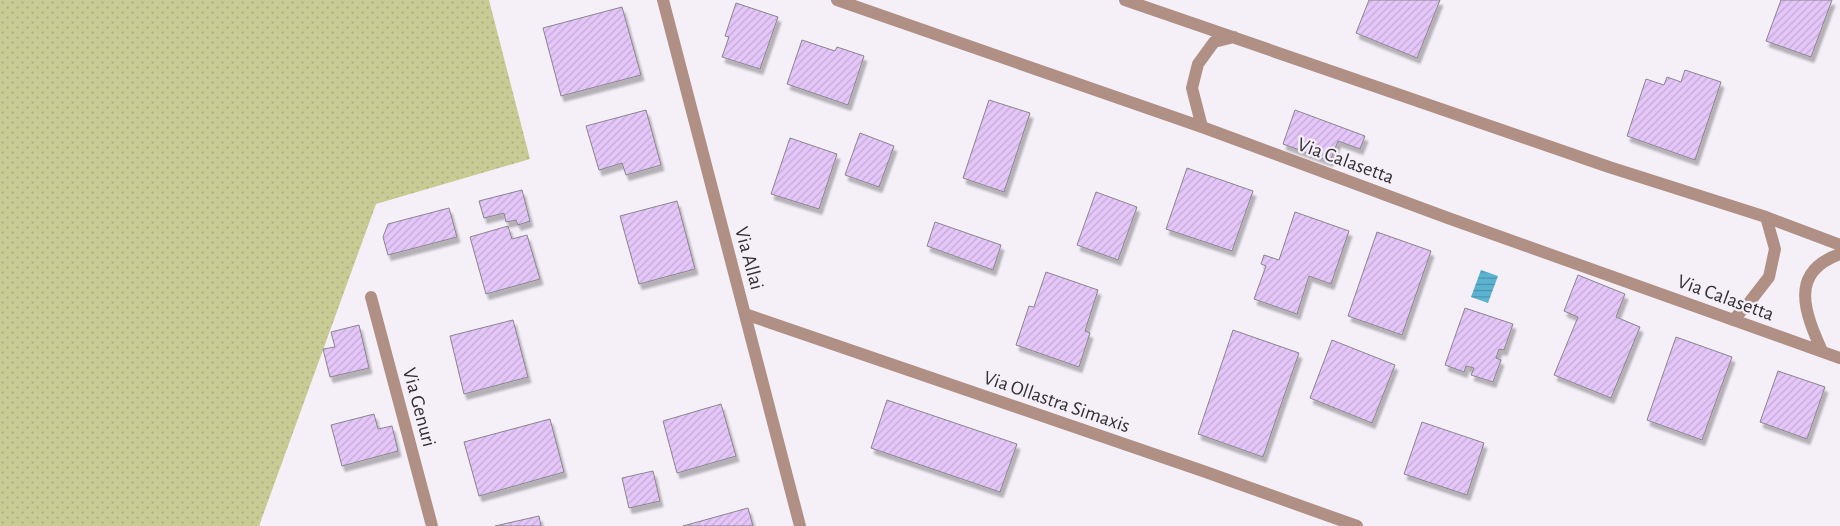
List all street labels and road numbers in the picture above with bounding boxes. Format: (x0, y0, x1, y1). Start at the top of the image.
street label: Via Calasetta (1295, 134, 1397, 188)
street label: Via Allai (731, 225, 767, 292)
street label: Via Calasetta (1675, 271, 1777, 325)
street label: Via Genuri (399, 365, 439, 449)
street label: Via Ollastra Simaxis (981, 367, 1133, 436)

